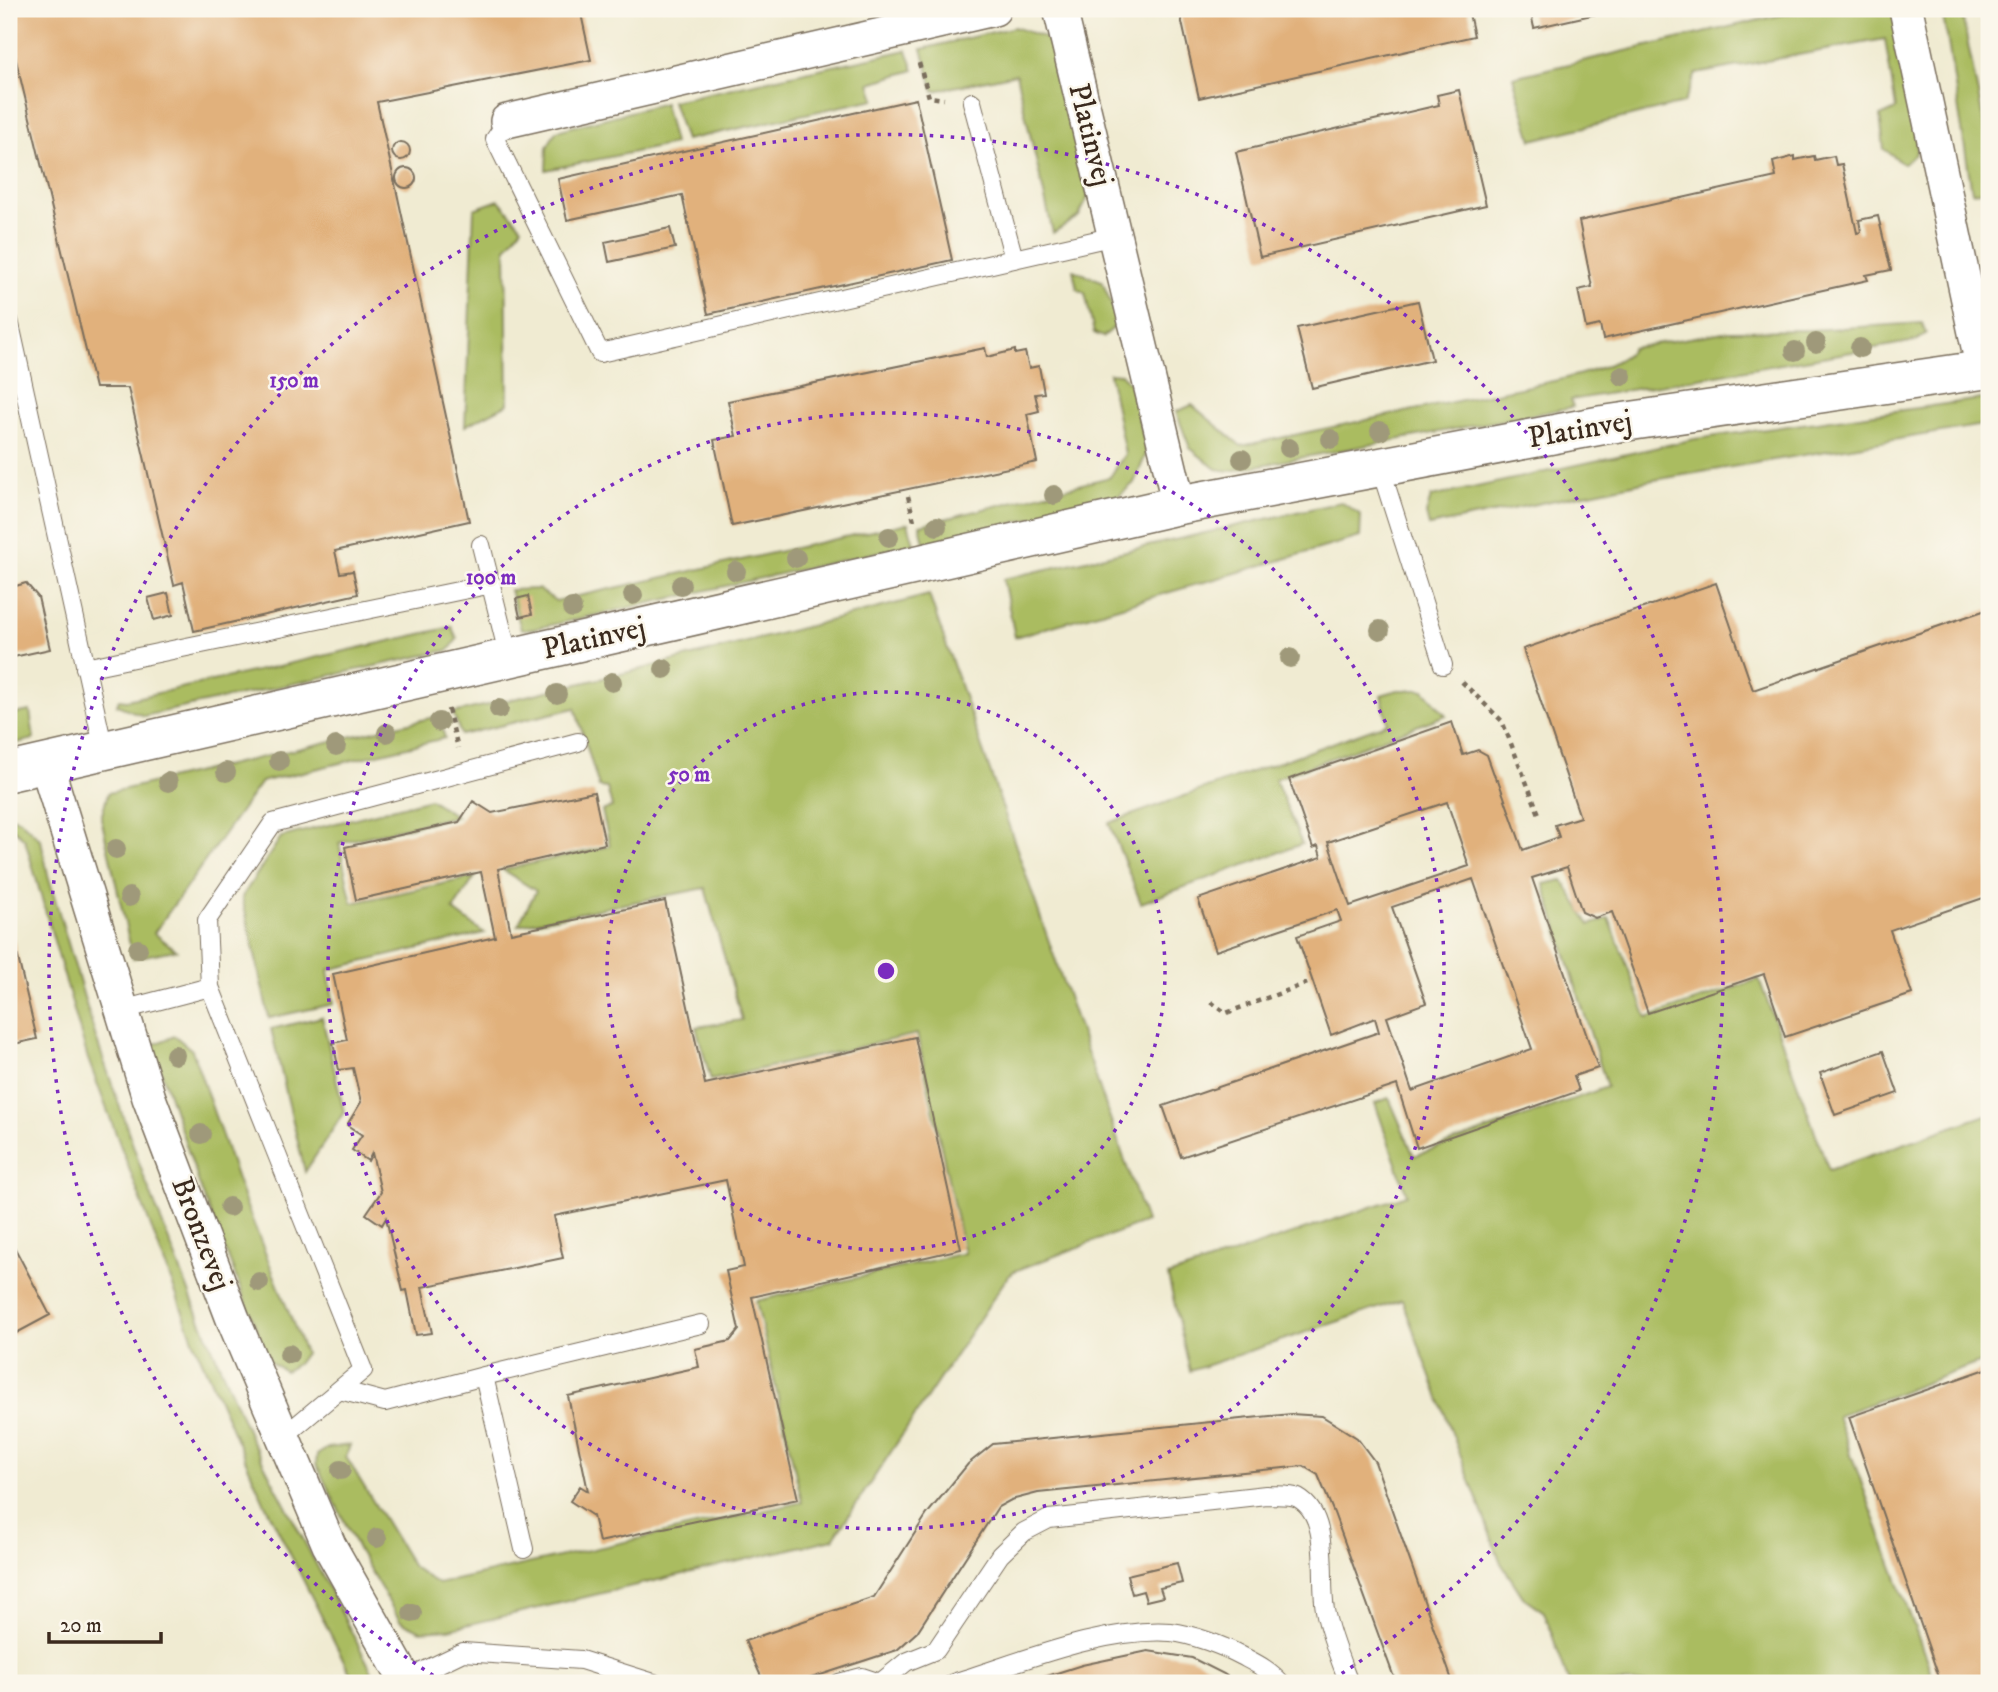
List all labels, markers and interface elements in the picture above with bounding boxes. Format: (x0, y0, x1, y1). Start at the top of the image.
street label: Platinvej (1059, 80, 1121, 190)
text: 150 m (269, 368, 319, 394)
street label: Platinvej (1525, 403, 1635, 457)
text: 100 m (466, 565, 516, 591)
street label: Platinvej (539, 609, 649, 669)
text: 50 m (667, 762, 710, 788)
centre of rings (874, 959, 898, 983)
street label: Bronzevej (163, 1172, 239, 1296)
scale bar (49, 1601, 161, 1645)
text: 20 m (60, 1613, 102, 1639)

